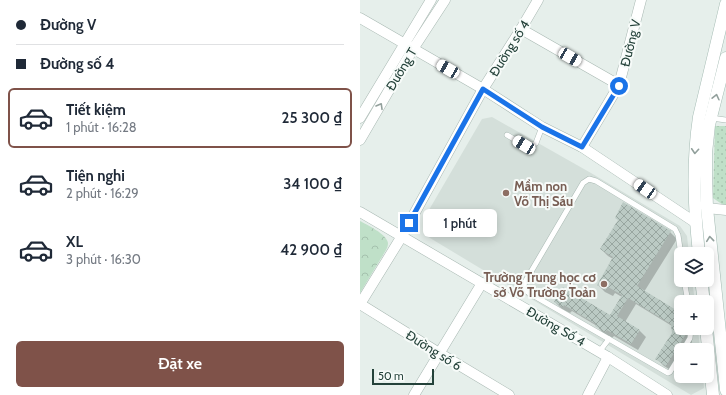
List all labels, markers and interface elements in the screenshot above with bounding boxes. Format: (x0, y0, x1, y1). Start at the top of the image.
text: Đường V (40, 16, 96, 34)
street label: Đường số 4 (486, 17, 533, 79)
street label: Đường V (616, 18, 644, 68)
street label: Đường T (382, 45, 420, 93)
car (557, 46, 583, 68)
text: Đường số 4 (40, 55, 115, 73)
car (435, 58, 461, 80)
route start (610, 77, 628, 95)
one-way arrow (711, 93, 720, 100)
icon: car (18, 100, 54, 136)
text: Tiết kiệm (66, 101, 126, 119)
one-way arrow (375, 103, 382, 110)
text: 25 300 ₫ (282, 109, 342, 127)
text: 1 phút · 16:28 (66, 119, 137, 135)
car (511, 134, 537, 156)
one-way arrow (691, 148, 700, 154)
icon: car (18, 166, 54, 202)
text: Tiện nghi (66, 167, 125, 185)
text: 34 100 ₫ (283, 175, 342, 193)
car (632, 177, 658, 201)
place label: Mầm non Võ Thị Sáu (514, 178, 573, 209)
text: 2 phút · 16:29 (66, 185, 139, 201)
marker: Mầm non Võ Thị Sáu (501, 188, 511, 198)
callout: 1 phút (423, 209, 497, 237)
route end (400, 214, 418, 232)
text: 1 phút (443, 215, 477, 231)
icon: car (18, 232, 54, 268)
text: XL (66, 233, 83, 251)
one-way arrow (706, 236, 715, 242)
text: 42 900 ₫ (280, 241, 342, 259)
map controls (674, 247, 714, 383)
button: layers (674, 247, 714, 287)
text: 3 phút · 16:30 (66, 251, 141, 267)
place label: Trường Trung học cơ sở Võ Trường Toản (483, 269, 597, 300)
marker: Trường Trung học cơ sở Võ Trường Toản (599, 279, 609, 289)
button: + (674, 295, 714, 335)
street label: Đường Số 4 (524, 303, 589, 349)
street label: Đường số 6 (403, 327, 465, 373)
button: Đặt xe (16, 341, 344, 387)
button: − (674, 343, 714, 383)
scale bar (372, 367, 434, 386)
text: 50 m (378, 369, 404, 383)

